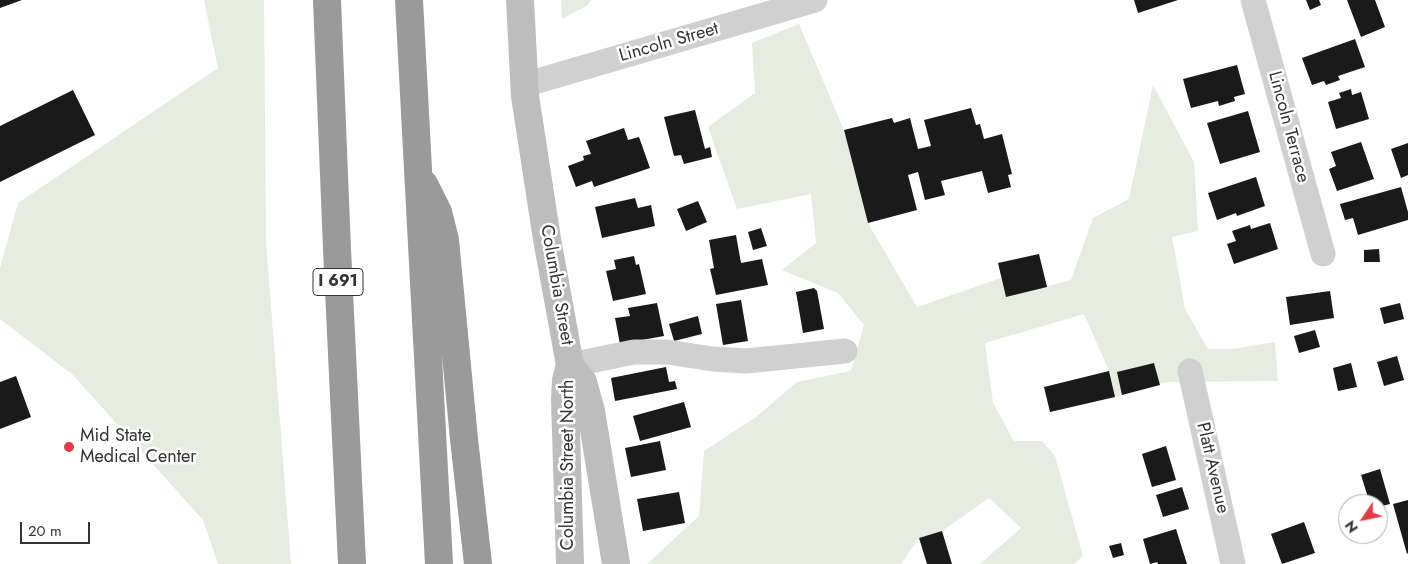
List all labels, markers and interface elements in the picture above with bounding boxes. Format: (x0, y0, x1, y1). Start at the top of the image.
street label: Lincoln Street (617, 18, 721, 68)
street label: Lincoln Terrace (1263, 69, 1313, 185)
street label: Columbia Street (535, 223, 577, 347)
road number: I 691 (313, 268, 363, 296)
street label: Columbia Street North (558, 380, 580, 550)
street label: Platt Avenue (1191, 420, 1233, 516)
place label: Mid State Medical Center (80, 426, 196, 468)
marker: Mid State Medical Center (62, 440, 76, 454)
north arrow (1338, 494, 1388, 544)
scale bar (22, 512, 92, 544)
text: N (1340, 517, 1363, 537)
text: 20 m (28, 520, 62, 542)

